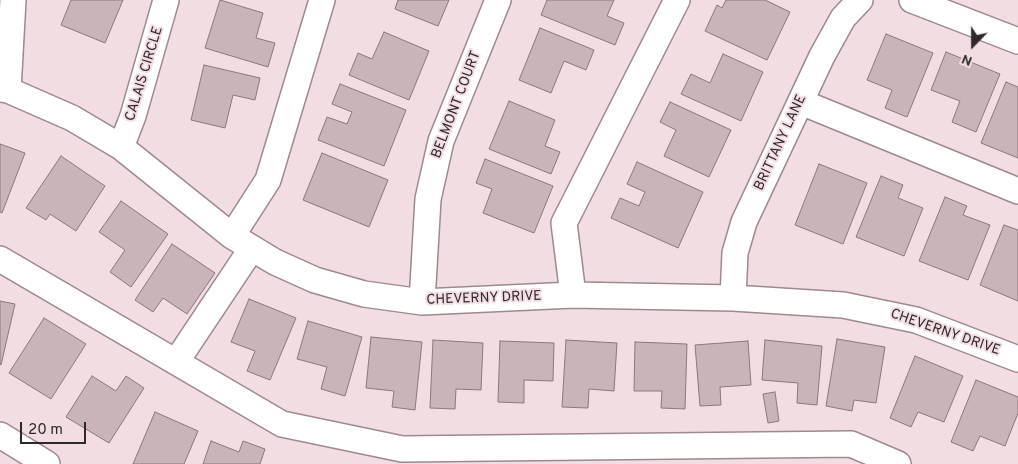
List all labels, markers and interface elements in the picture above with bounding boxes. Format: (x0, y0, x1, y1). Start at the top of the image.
north arrow (948, 20, 998, 70)
street label: CALAIS CIRCLE (123, 25, 167, 123)
street label: BELMONT COURT (429, 49, 485, 161)
text: N (959, 50, 975, 69)
street label: BRITTANY LANE (751, 92, 811, 194)
street label: CHEVERNY DRIVE (426, 289, 542, 309)
street label: CHEVERNY DRIVE (888, 306, 1002, 360)
scale bar (22, 412, 89, 444)
text: 20 m (28, 421, 63, 440)

